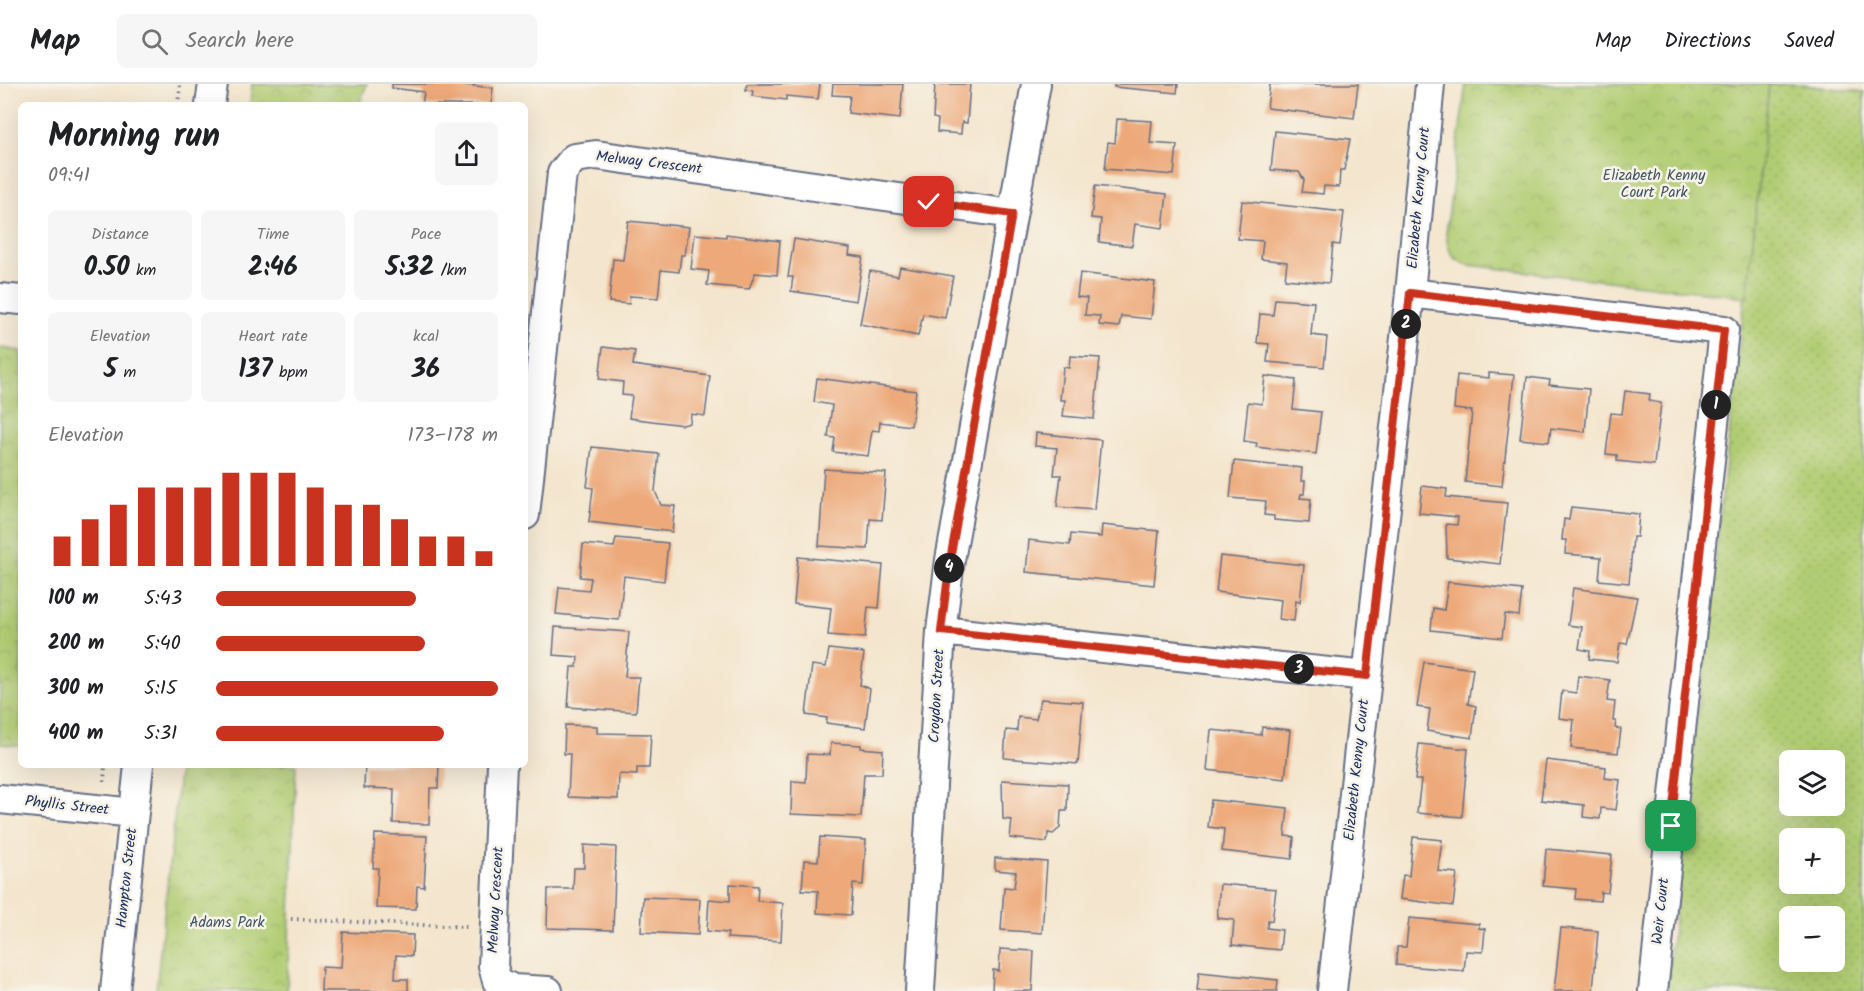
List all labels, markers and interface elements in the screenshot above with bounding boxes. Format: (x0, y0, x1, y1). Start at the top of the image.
search box (117, 14, 537, 68)
text: Map (30, 19, 81, 64)
text: Search here (186, 24, 294, 59)
icon: search (138, 25, 171, 58)
text: Map (1595, 25, 1631, 58)
text: Directions (1664, 25, 1751, 58)
text: Saved (1784, 25, 1834, 58)
text: Morning run (48, 111, 220, 164)
button: share (435, 122, 498, 185)
street label: Elizabeth Kenny Court (1401, 126, 1437, 270)
street label: Melway Crescent (595, 145, 704, 181)
text: 09:41 (48, 160, 90, 192)
park label: Elizabeth Kenny Court Park (1603, 164, 1706, 205)
pin (903, 176, 954, 227)
icon: check (912, 185, 945, 218)
text: Distance (91, 222, 149, 247)
text: Time (257, 222, 289, 247)
text: Pace (411, 222, 441, 247)
text: 0.50 (84, 247, 130, 289)
text: 2:46 (248, 247, 298, 289)
text: 5:32 (385, 247, 434, 289)
text: km (130, 258, 156, 283)
text: /km (434, 258, 467, 283)
pin: 2 (1391, 309, 1421, 339)
text: 2 (1401, 311, 1411, 336)
text: Elevation (90, 324, 150, 349)
text: Heart rate (238, 324, 308, 349)
text: kcal (413, 324, 439, 349)
text: 5 (104, 349, 117, 391)
text: 137 (238, 349, 273, 391)
text: 36 (412, 349, 440, 391)
text: m (117, 360, 136, 385)
text: bpm (273, 360, 308, 385)
pin: 1 (1701, 390, 1731, 420)
text: 1 (1714, 392, 1718, 417)
text: Elevation (48, 420, 124, 452)
text: 173–178 m (407, 420, 498, 452)
pin: 4 (934, 553, 964, 583)
text: 4 (945, 555, 953, 580)
text: 100 m (48, 583, 99, 615)
text: 5:43 (144, 583, 182, 615)
text: 200 m (48, 628, 104, 660)
text: 5:40 (144, 628, 181, 660)
street label: Croydon Street (923, 648, 951, 744)
pin: 3 (1284, 654, 1314, 684)
text: 3 (1295, 656, 1303, 681)
text: 300 m (48, 673, 104, 705)
text: 5:15 (144, 673, 177, 705)
street label: Elizabeth Kenny Court (1338, 698, 1376, 842)
text: 400 m (48, 718, 104, 750)
text: 5:31 (144, 718, 177, 750)
map controls (1779, 750, 1845, 972)
button: layers (1779, 750, 1845, 816)
street label: Phyllis Street (24, 790, 111, 822)
pin (1645, 800, 1696, 851)
icon: arrive (1654, 809, 1687, 842)
street label: Hampton Street (110, 826, 144, 929)
button: + (1779, 828, 1845, 894)
street label: Melway Crescent (481, 846, 511, 954)
street label: Weir Court (1646, 876, 1676, 945)
button: − (1779, 906, 1845, 972)
park label: Adams Park (189, 911, 266, 935)

